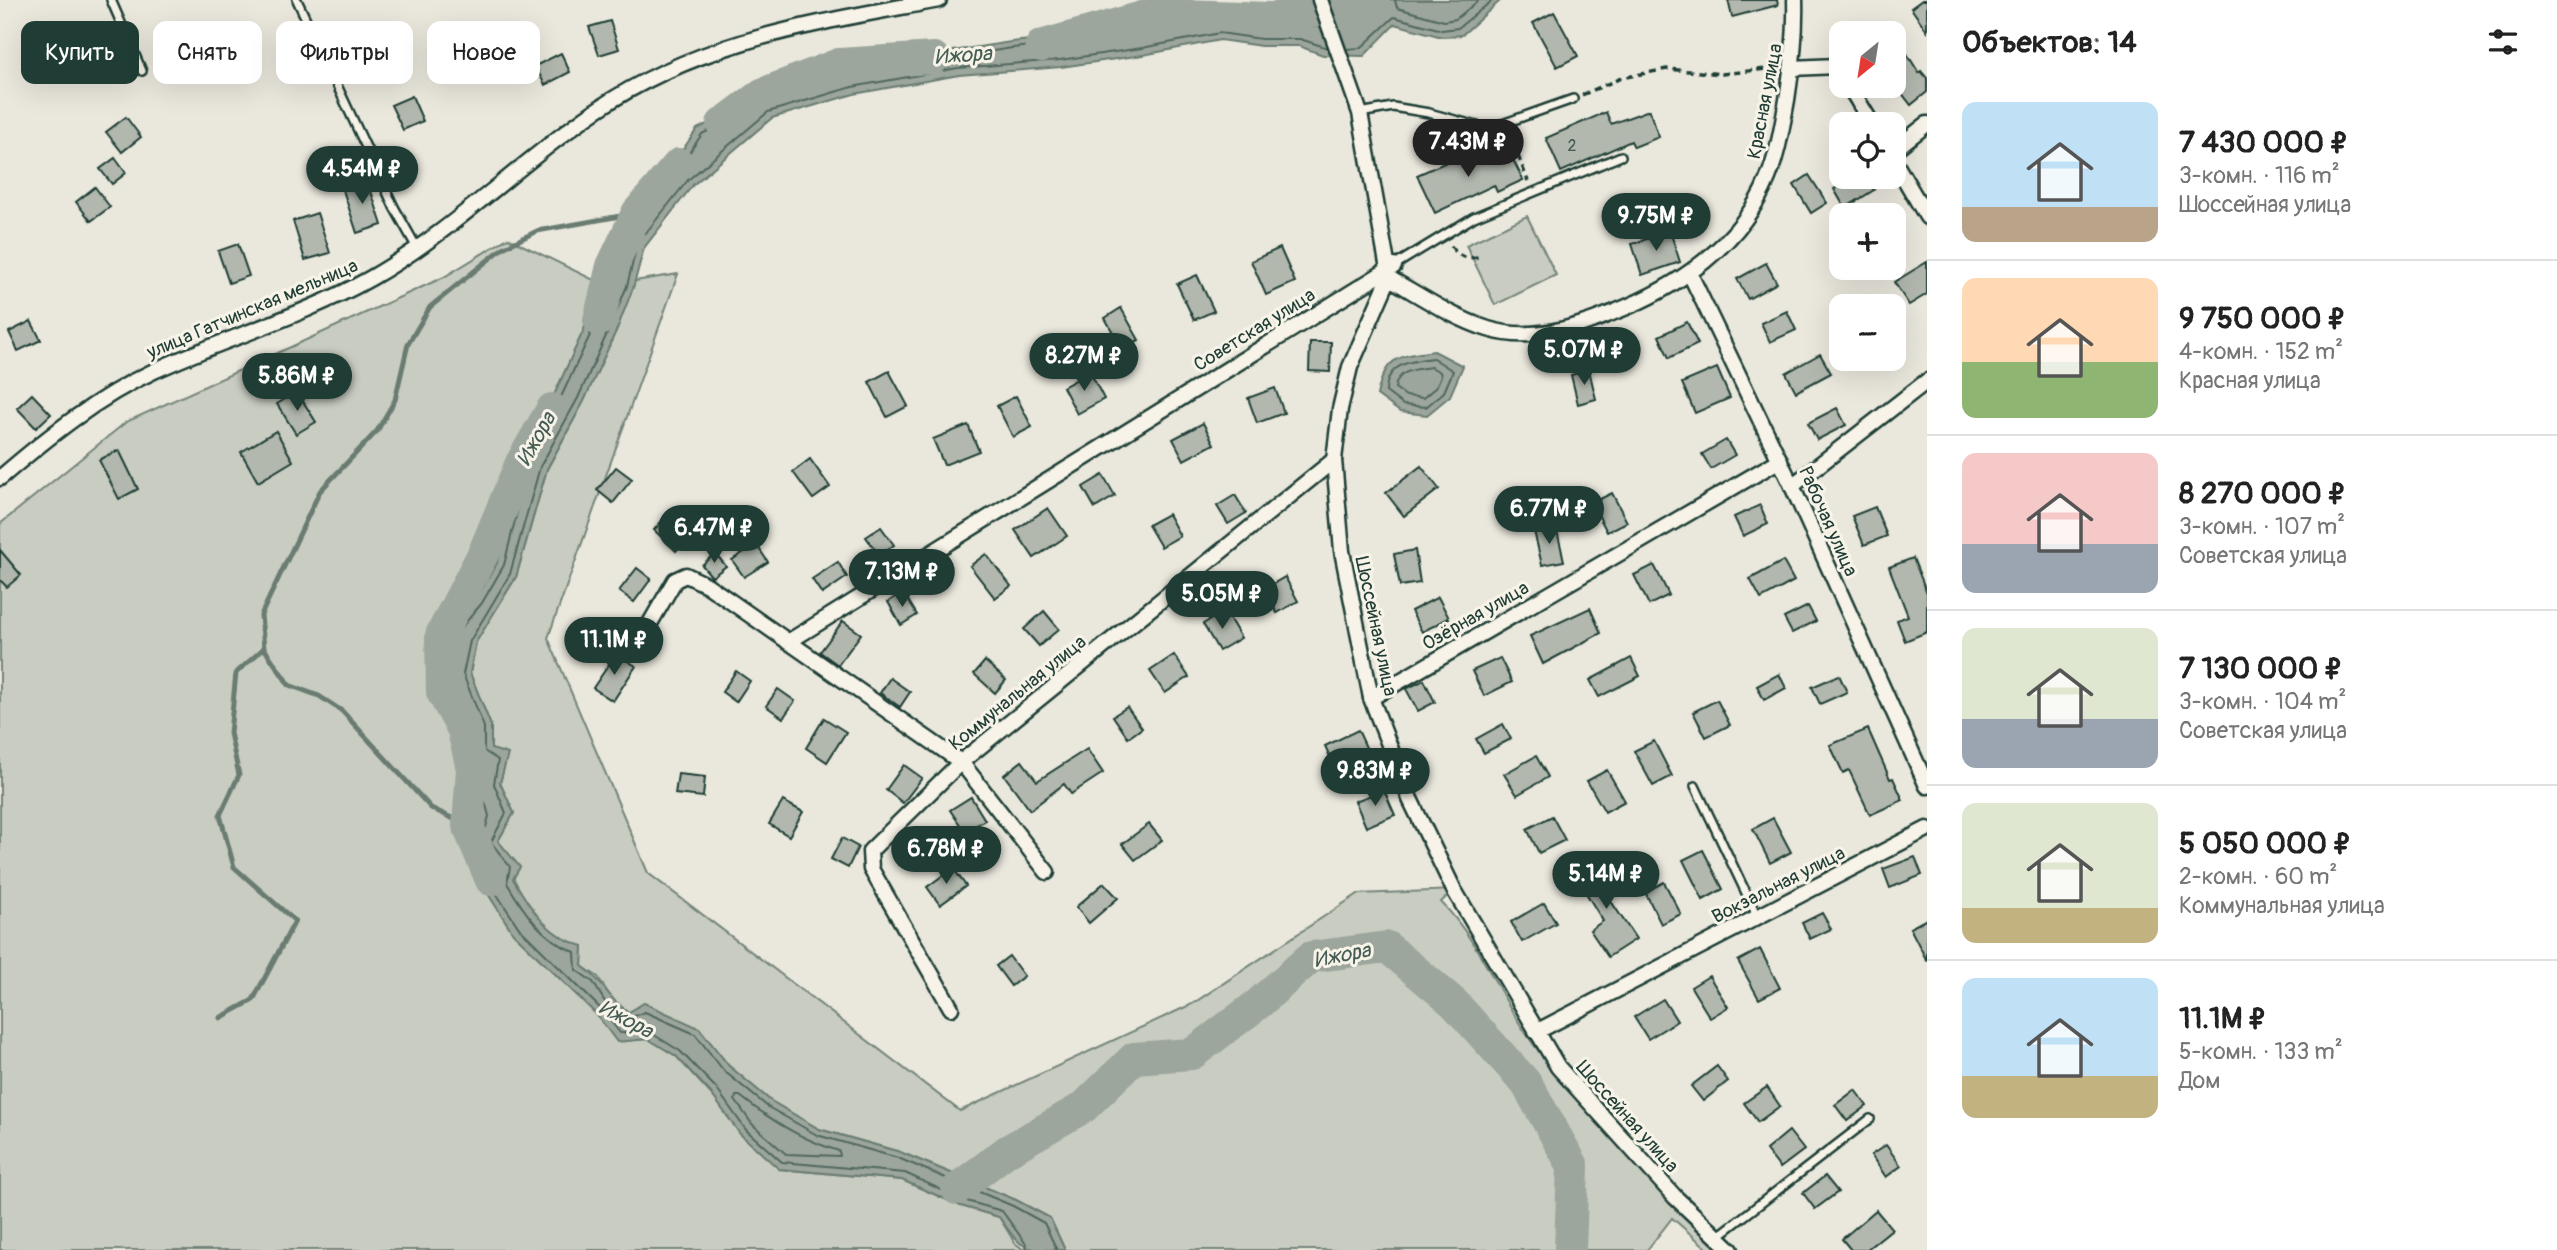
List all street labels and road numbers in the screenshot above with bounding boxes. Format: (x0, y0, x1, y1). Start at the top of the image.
street label: Красная улица (1742, 41, 1788, 161)
street label: улица Гатчинская мельница (142, 253, 362, 365)
street label: Советская улица (1189, 283, 1320, 377)
street label: Рабочая улица (1793, 463, 1863, 580)
street label: Шоссейная улица (1349, 554, 1403, 698)
street label: Озёрная улица (1418, 576, 1533, 656)
street label: Коммунальная улица (944, 630, 1091, 756)
street label: Вокзальная улица (1708, 841, 1849, 929)
street label: Шоссейная улица (1571, 1056, 1684, 1178)

